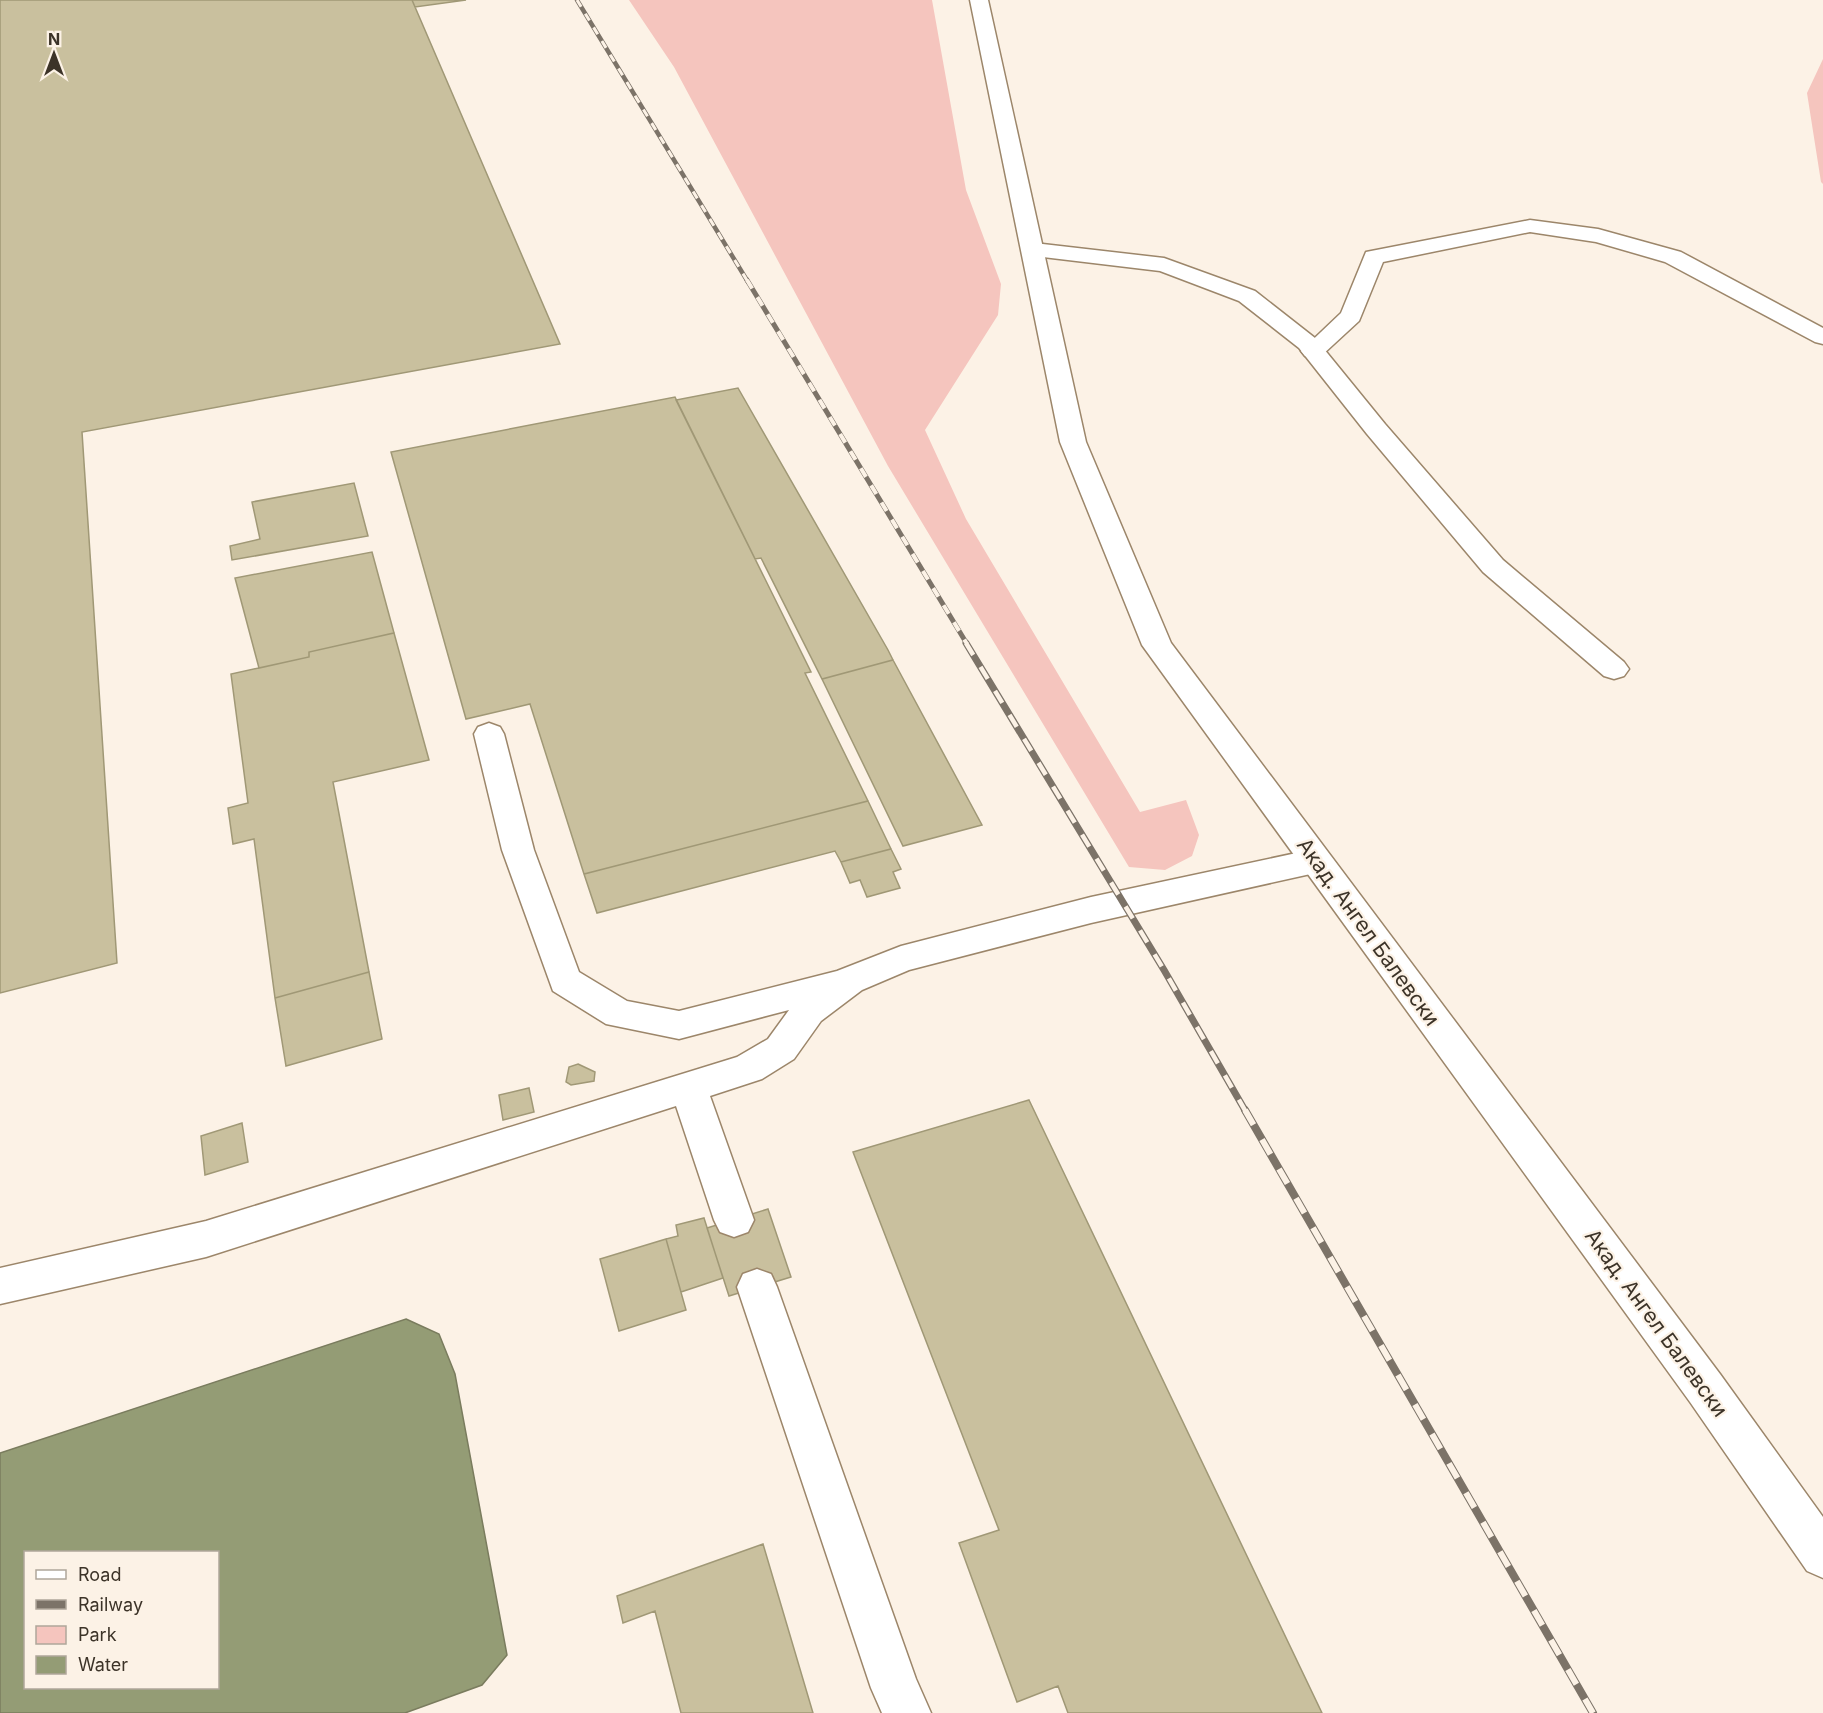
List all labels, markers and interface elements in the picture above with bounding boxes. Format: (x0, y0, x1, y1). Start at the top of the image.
north arrow (24, 24, 84, 84)
text: N (48, 29, 60, 49)
street label: Акад. Ангел Балевски (1292, 833, 1445, 1031)
street label: Акад. Ангел Балевски (1580, 1224, 1733, 1422)
legend (24, 1551, 219, 1689)
text: Road (78, 1564, 121, 1585)
text: Railway (78, 1594, 143, 1615)
text: Park (78, 1624, 117, 1645)
text: Water (78, 1654, 128, 1675)

